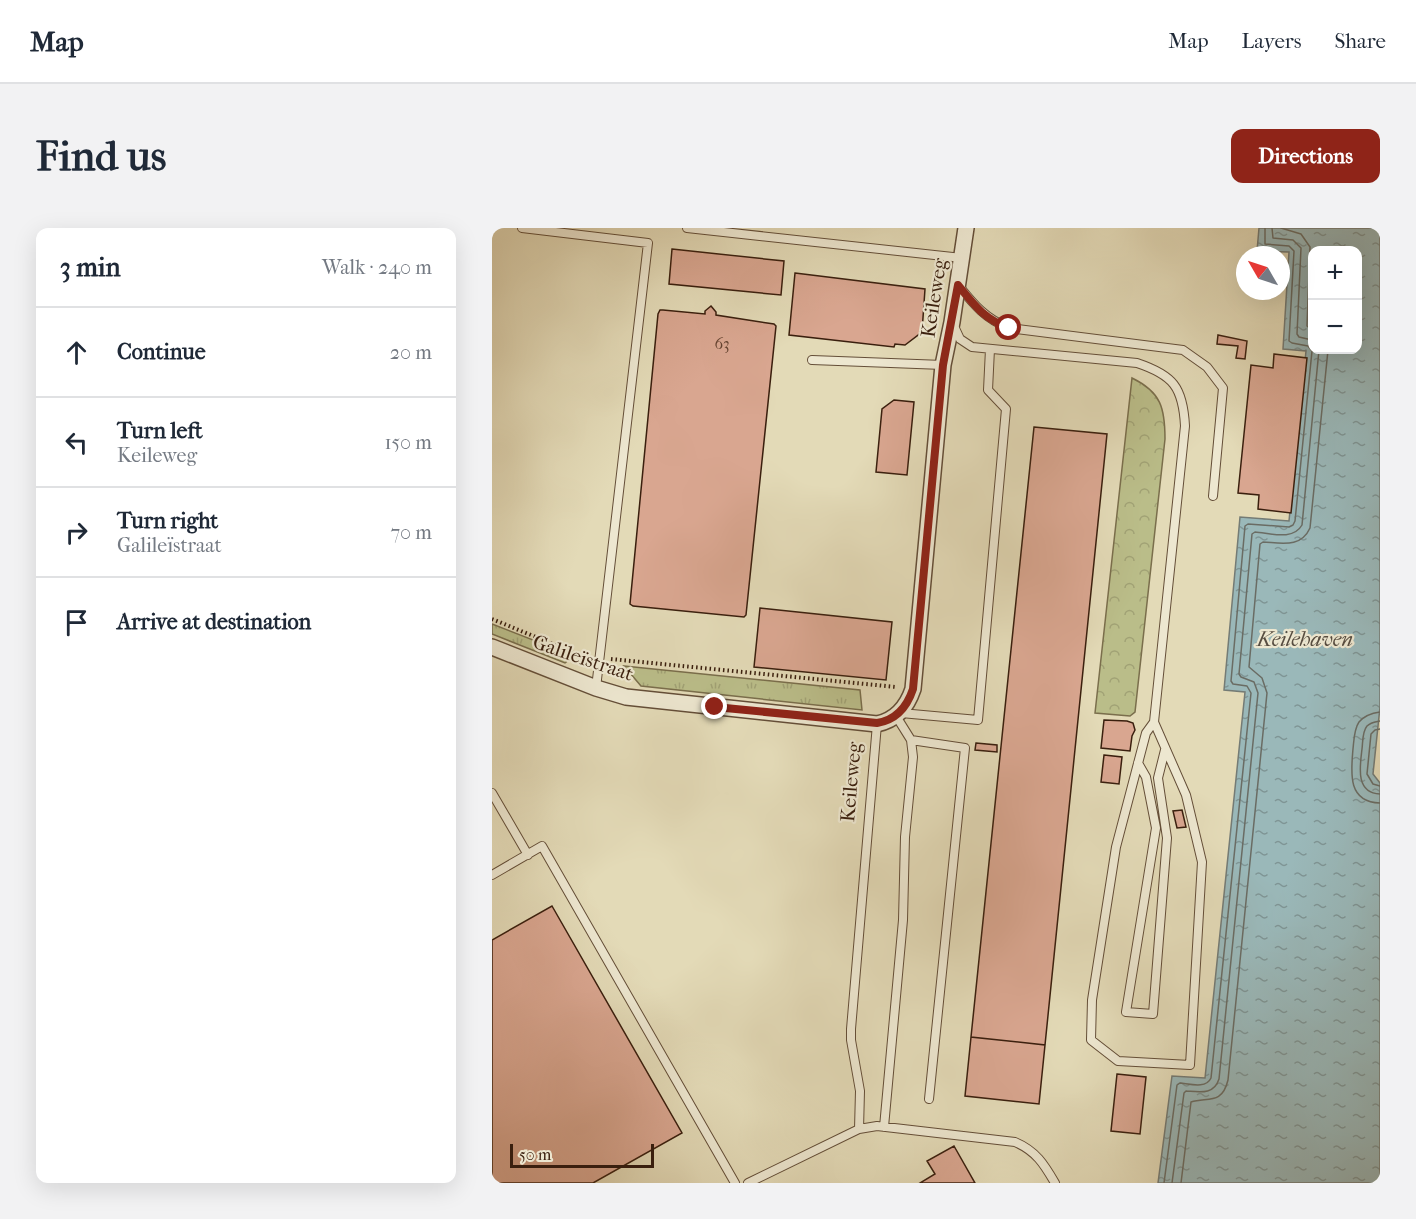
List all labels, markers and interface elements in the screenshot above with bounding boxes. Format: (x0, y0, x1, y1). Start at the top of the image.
text: Map (30, 25, 84, 58)
text: Map (1168, 29, 1209, 53)
text: Layers (1242, 29, 1301, 53)
text: Share (1334, 29, 1386, 53)
button: Directions (1231, 129, 1380, 183)
text: Find us (36, 132, 166, 181)
north arrow (1236, 246, 1290, 300)
map controls (1308, 246, 1362, 354)
button: + (1308, 246, 1362, 300)
text: 3 min (60, 252, 121, 283)
text: Walk · 240 m (322, 256, 432, 279)
street label: Keileweg (916, 256, 952, 339)
button: − (1308, 300, 1362, 354)
route start (995, 314, 1021, 340)
house number: 63 (714, 334, 730, 353)
icon: ahead (60, 336, 93, 369)
text: Continue (117, 339, 206, 365)
text: 20 m (390, 341, 432, 364)
text: Turn left (117, 418, 203, 444)
icon: left (60, 426, 93, 459)
text: 150 m (384, 431, 432, 454)
text: Keileweg (117, 444, 197, 467)
text: Turn right (117, 508, 218, 534)
icon: right (60, 516, 93, 549)
text: 70 m (390, 521, 432, 544)
text: Galileïstraat (117, 534, 222, 557)
icon: arrive (60, 606, 93, 639)
text: Arrive at destination (117, 609, 311, 635)
water label: Keilehaven (1255, 627, 1353, 651)
street label: Galileïstraat (530, 630, 636, 686)
route end (701, 693, 727, 719)
street label: Keileweg (836, 741, 866, 823)
scale bar (510, 1141, 654, 1168)
text: 50 m (519, 1145, 551, 1164)

